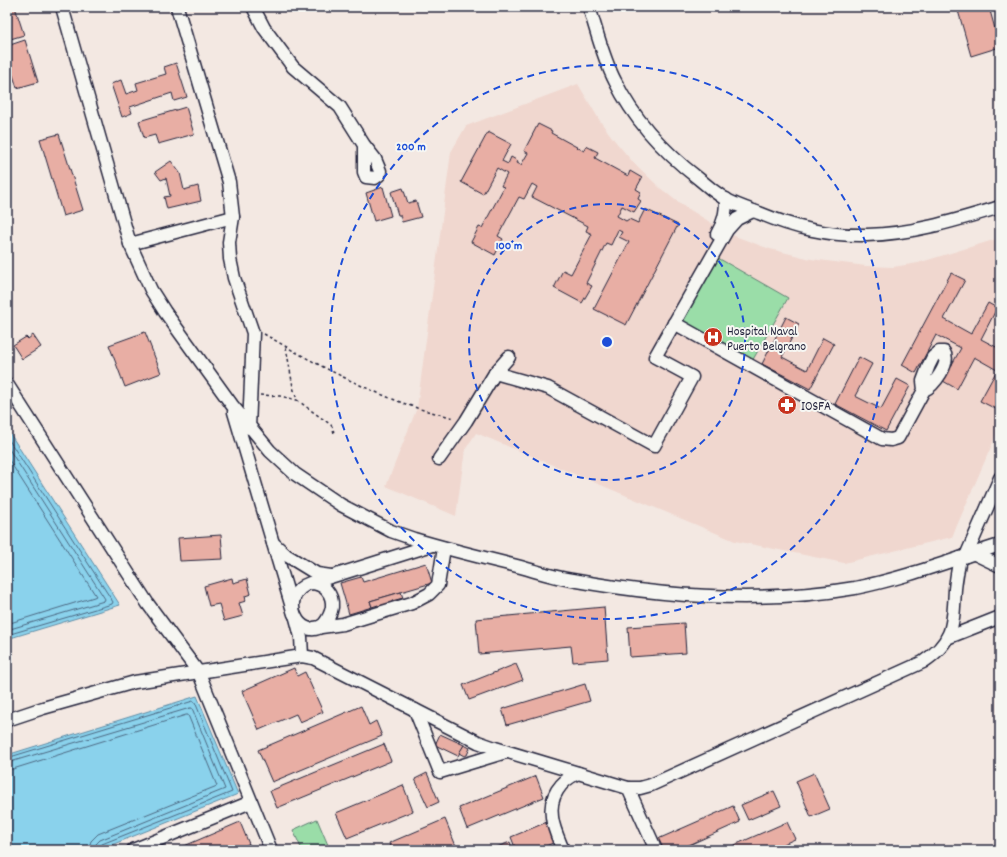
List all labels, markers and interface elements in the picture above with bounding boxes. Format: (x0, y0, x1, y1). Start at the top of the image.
text: 200 m (396, 139, 426, 156)
text: 100 m (496, 238, 522, 255)
place label: Hospital Naval Puerto Belgrano (727, 323, 806, 357)
hospital icon: Hospital Naval Puerto Belgrano (702, 326, 724, 348)
centre of rings (600, 335, 614, 349)
pharmacy icon: IOSFA (776, 394, 798, 416)
place label: IOSFA (801, 398, 831, 417)

